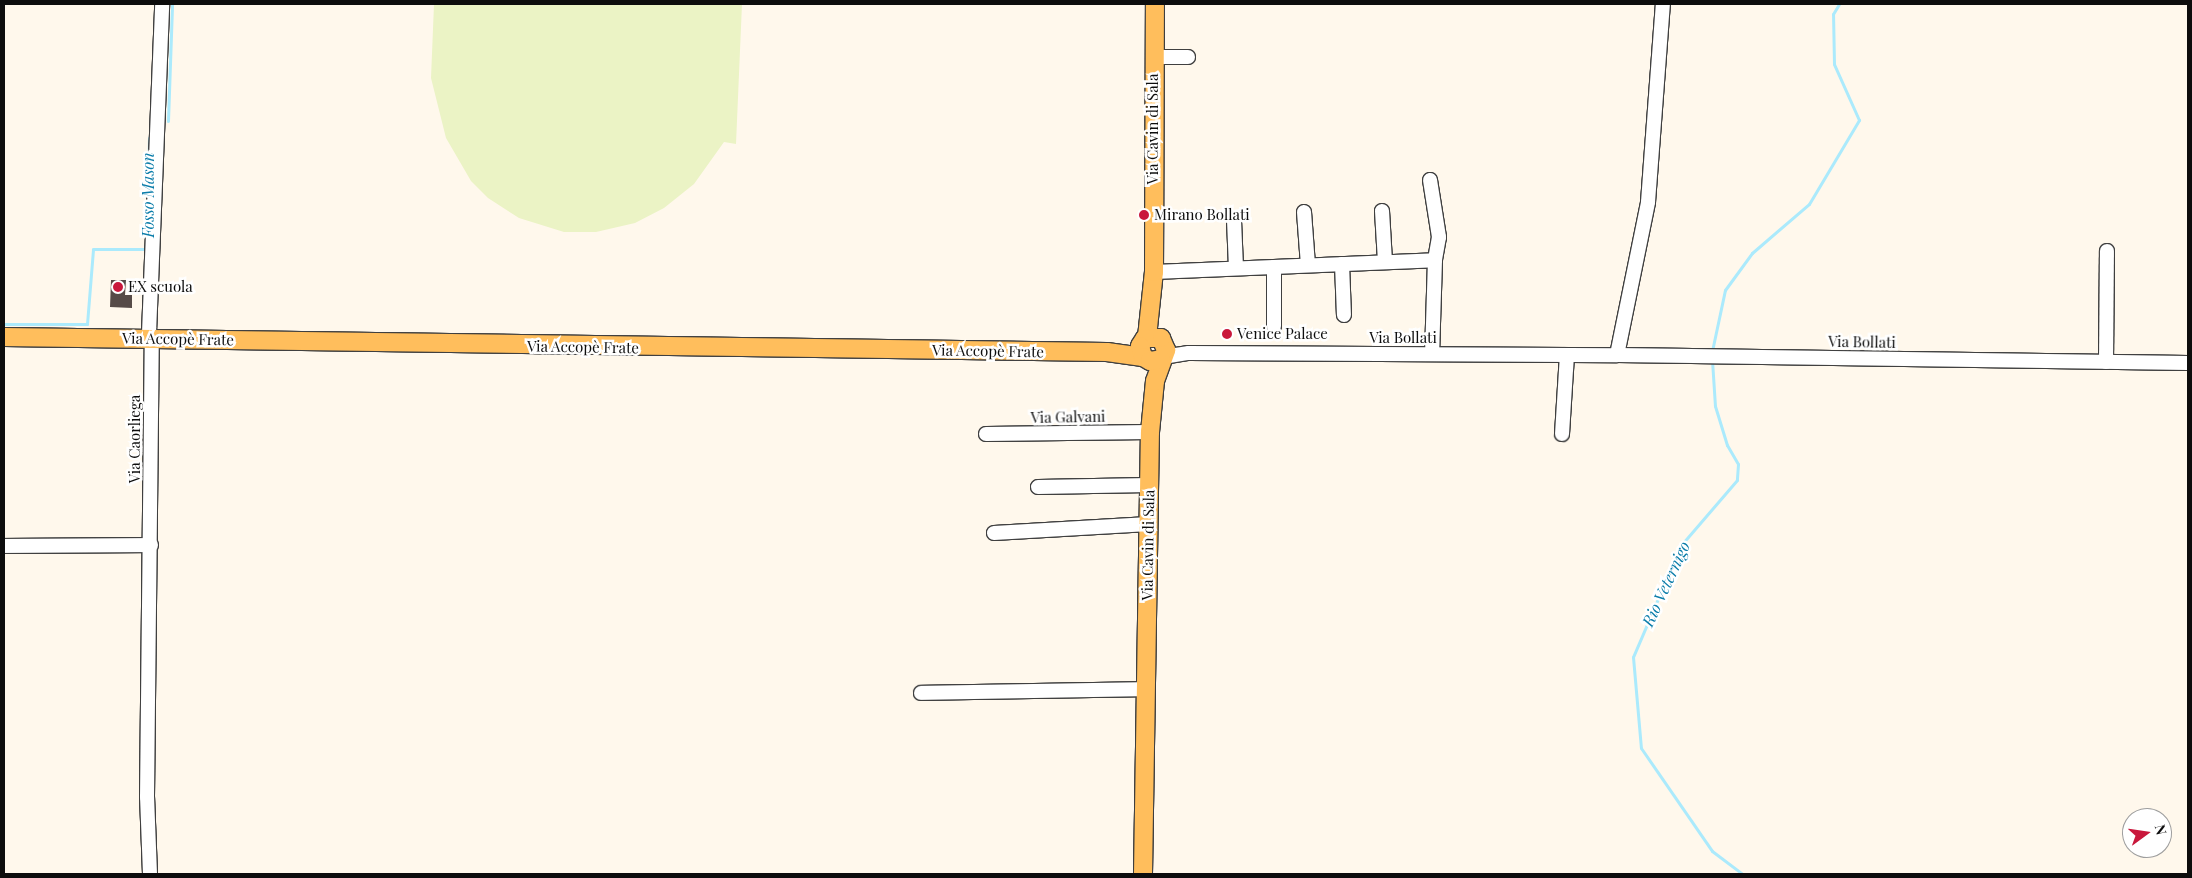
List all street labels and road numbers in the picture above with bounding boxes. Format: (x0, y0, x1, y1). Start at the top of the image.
street label: Via Cavin di Sala (1144, 74, 1162, 184)
street label: Via Accopè Frate (122, 329, 234, 349)
street label: Via Bollati (1369, 329, 1437, 347)
street label: Via Bollati (1828, 332, 1896, 352)
street label: Via Accopè Frate (527, 337, 639, 357)
street label: Via Accopè Frate (932, 341, 1044, 361)
street label: Via Caorliega (126, 395, 144, 483)
street label: Via Galvani (1030, 407, 1106, 427)
street label: Via Cavin di Sala (1138, 489, 1158, 601)

